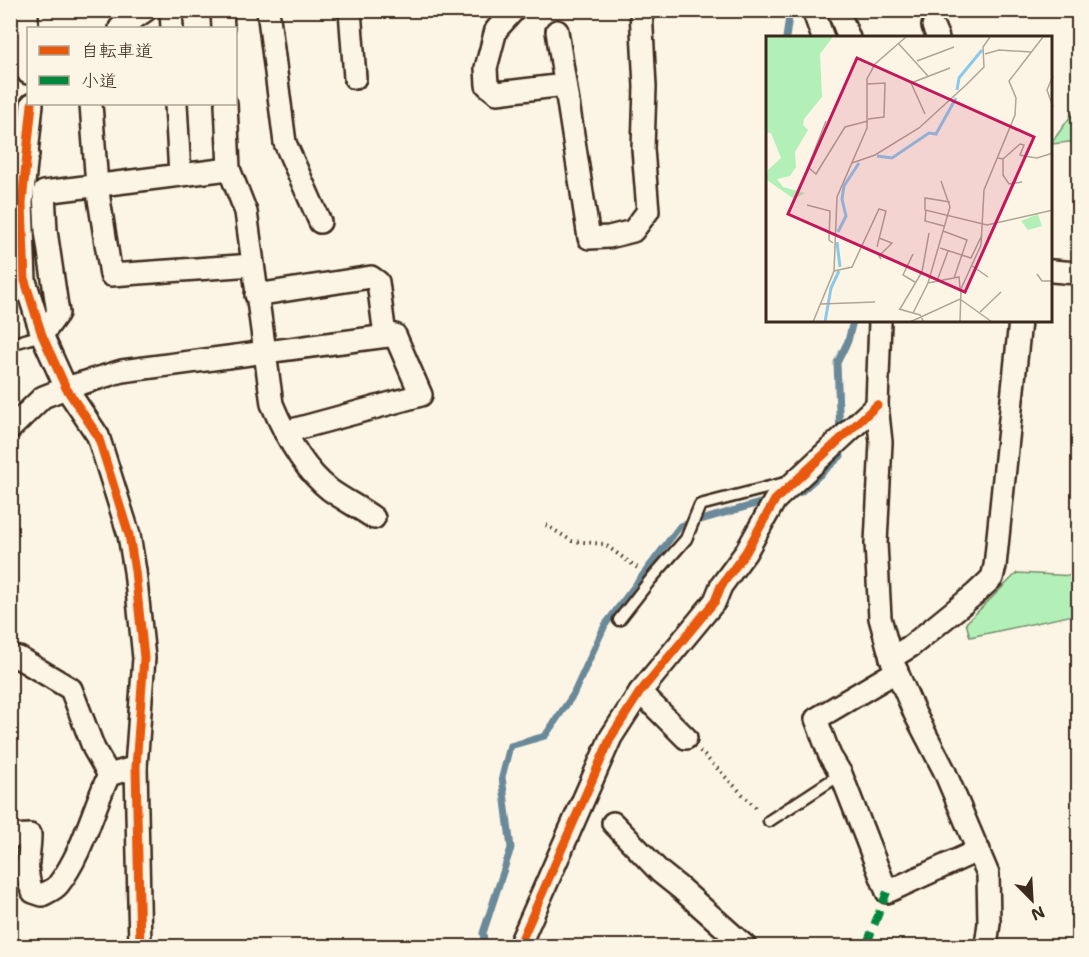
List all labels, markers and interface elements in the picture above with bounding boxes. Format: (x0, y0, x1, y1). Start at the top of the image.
legend (27, 27, 237, 105)
inset map (766, 36, 1053, 322)
text: 自転車道 (81, 39, 153, 63)
text: 小道 (81, 69, 117, 93)
north arrow (1002, 870, 1062, 930)
text: N (1028, 901, 1048, 925)

